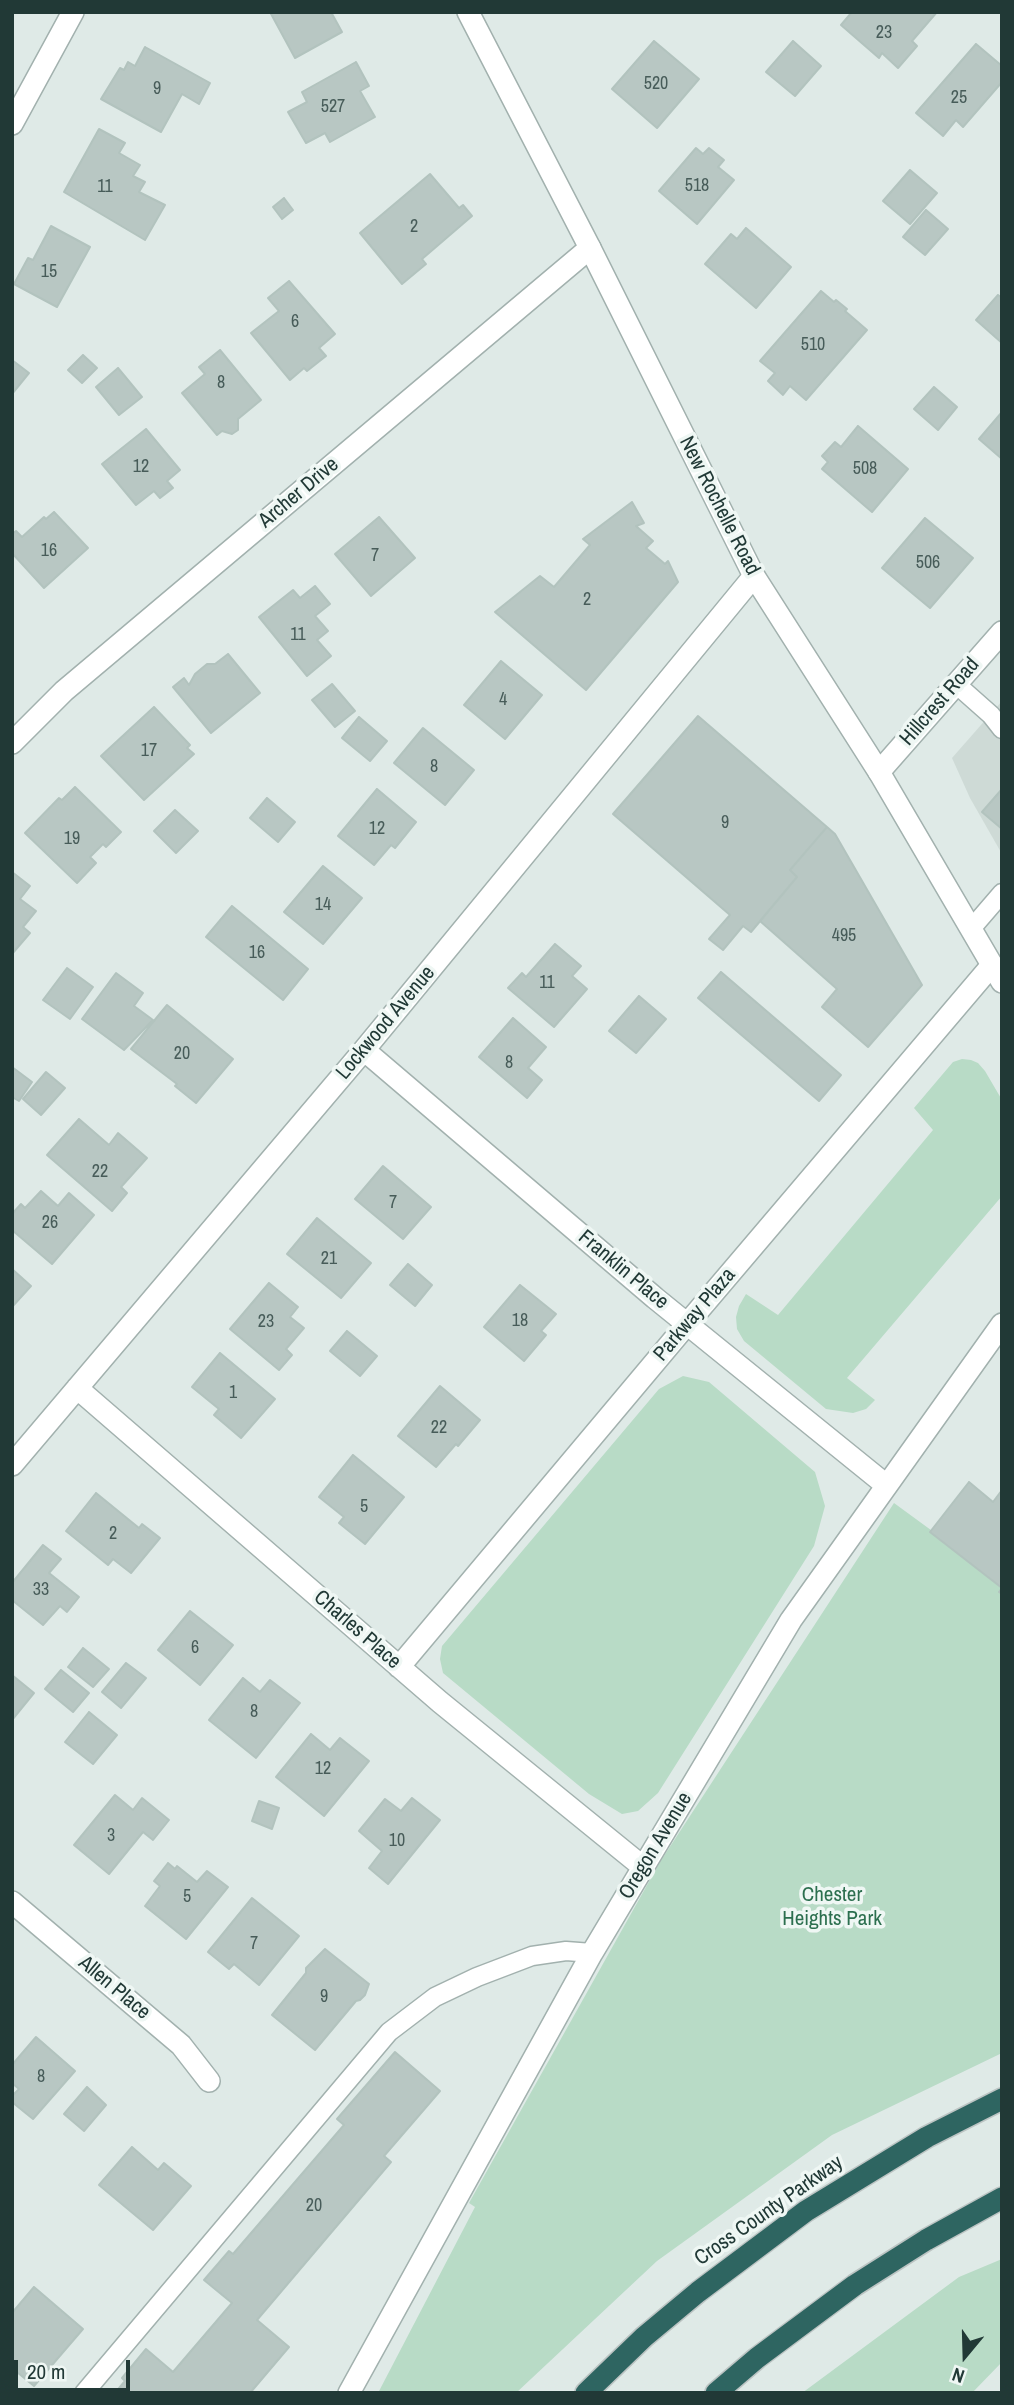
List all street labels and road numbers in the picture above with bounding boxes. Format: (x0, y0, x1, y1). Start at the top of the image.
street label: New Rochelle Road (673, 432, 765, 580)
street label: Archer Drive (254, 452, 344, 534)
street label: Hillcrest Road (895, 653, 985, 751)
street label: Lockwood Avenue (331, 961, 441, 1085)
street label: Franklin Place (573, 1225, 673, 1315)
street label: Parkway Plaza (649, 1263, 741, 1367)
street label: Charles Place (308, 1585, 406, 1675)
street label: Oregon Avenue (614, 1788, 698, 1904)
street label: Allen Place (73, 1951, 155, 2025)
street label: Cross County Parkway (690, 2150, 848, 2272)

